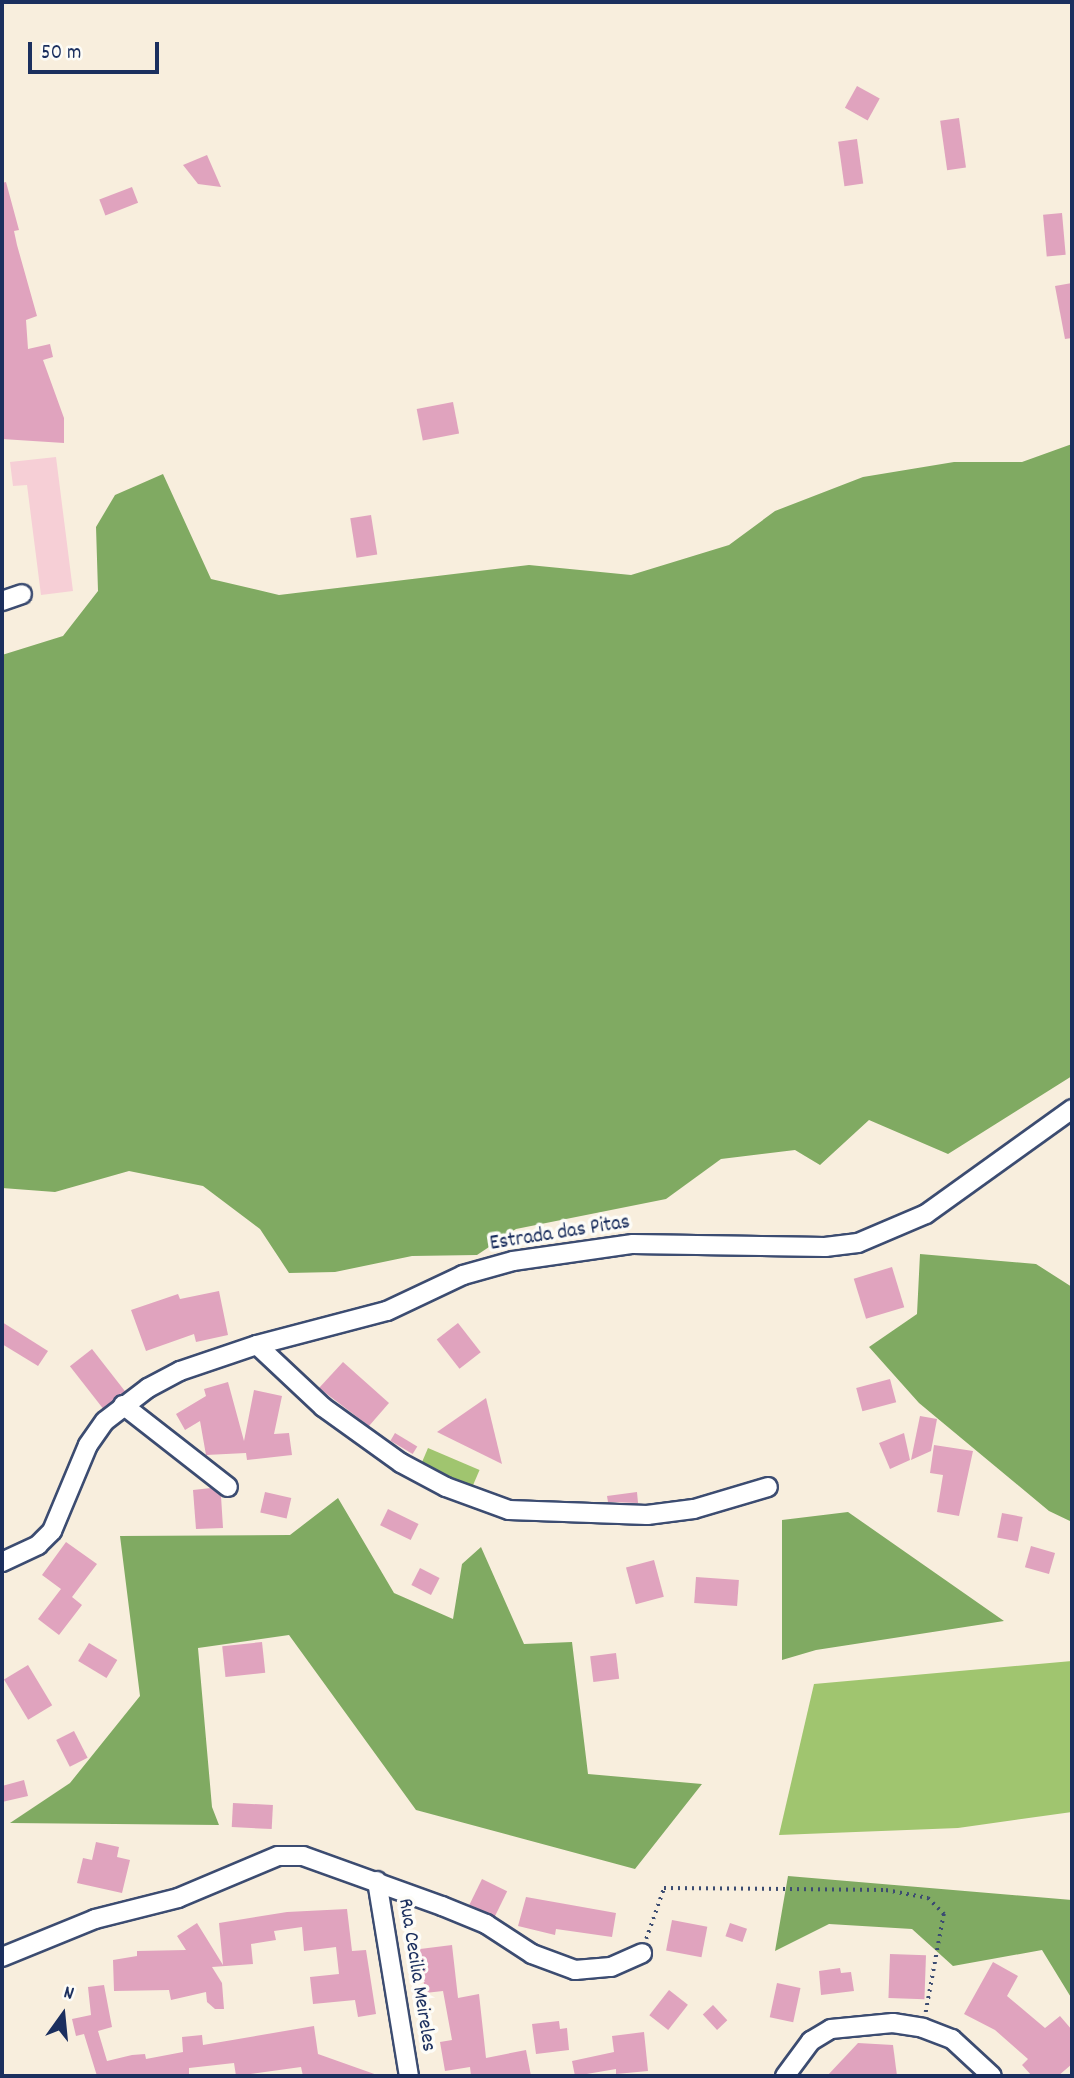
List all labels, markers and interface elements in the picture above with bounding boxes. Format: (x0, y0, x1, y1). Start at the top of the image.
scale bar (32, 28, 163, 72)
text: 50 m (41, 39, 81, 69)
street label: Estrada das Pitas (488, 1210, 632, 1258)
street label: Rua Cecilia Meireles (391, 1897, 441, 2053)
north arrow (28, 1980, 98, 2050)
text: N (61, 1980, 77, 2008)

